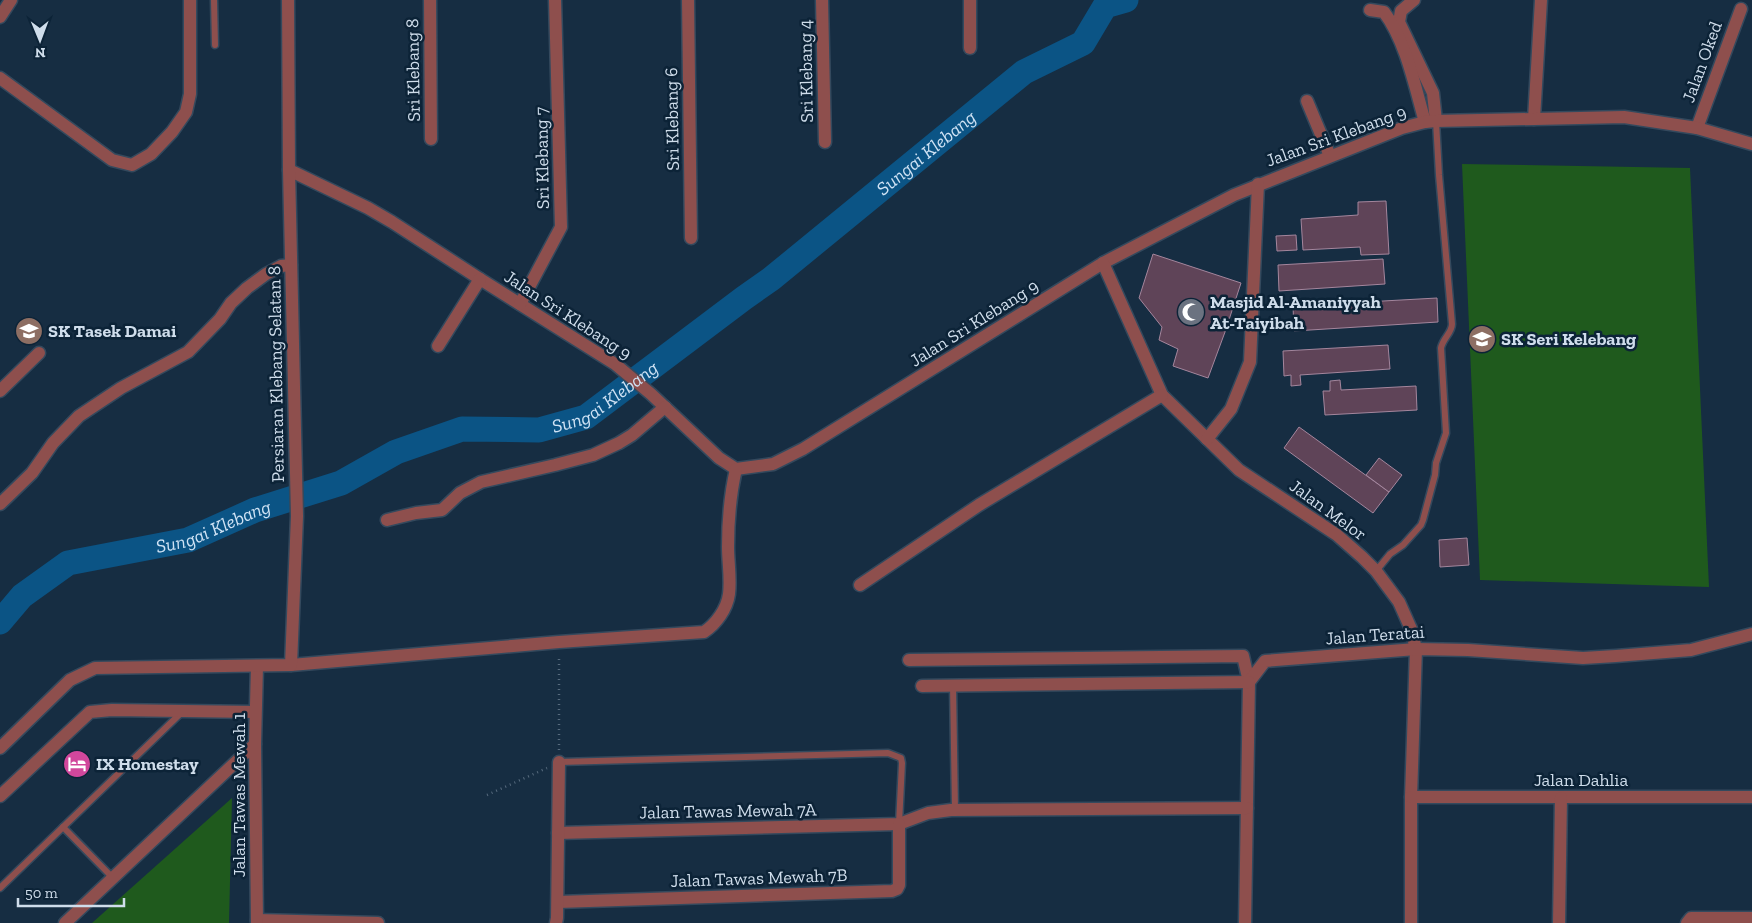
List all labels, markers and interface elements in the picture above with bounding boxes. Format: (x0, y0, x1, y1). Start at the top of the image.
north arrow (15, 15, 65, 65)
street label: Sri Klebang 8 (401, 18, 425, 122)
street label: Jalan Oked (1677, 18, 1727, 106)
street label: Sri Klebang 4 (794, 19, 818, 123)
text: N (34, 44, 46, 61)
street label: Sri Klebang 6 (660, 67, 684, 171)
street label: Jalan Sri Klebang 9 (1263, 100, 1409, 172)
water label: Sungai Klebang (871, 105, 980, 200)
street label: Sri Klebang 7 (530, 106, 554, 209)
street label: Persiaran Klebang Selatan 8 (263, 266, 289, 482)
street label: Jalan Sri Klebang 9 (500, 266, 636, 364)
street label: Jalan Sri Klebang 9 (906, 275, 1042, 371)
place label: Masjid Al-Amaniyyah At-Taiyibah (1210, 291, 1381, 334)
mosque icon: Masjid Al-Amaniyyah At-Taiyibah (1176, 297, 1206, 327)
school or university icon: SK Tasek Damai (14, 316, 44, 346)
place label: SK Tasek Damai (48, 320, 177, 342)
school or university icon: SK Seri Kelebang (1467, 324, 1497, 354)
place label: SK Seri Kelebang (1501, 328, 1636, 350)
water label: Sungai Klebang (549, 356, 662, 437)
street label: Jalan Melor (1285, 475, 1371, 545)
water label: Sungai Klebang (154, 494, 274, 557)
street label: Jalan Teratai (1325, 621, 1425, 649)
street label: Jalan Tawas Mewah 1 (228, 713, 250, 877)
hotel icon: IX Homestay (62, 749, 92, 779)
place label: IX Homestay (96, 753, 199, 775)
street label: Jalan Dahlia (1534, 769, 1628, 791)
street label: Jalan Tawas Mewah 7A (639, 798, 817, 824)
street label: Jalan Tawas Mewah 7B (670, 864, 848, 892)
scale bar (18, 876, 124, 908)
text: 50 m (25, 884, 58, 902)

